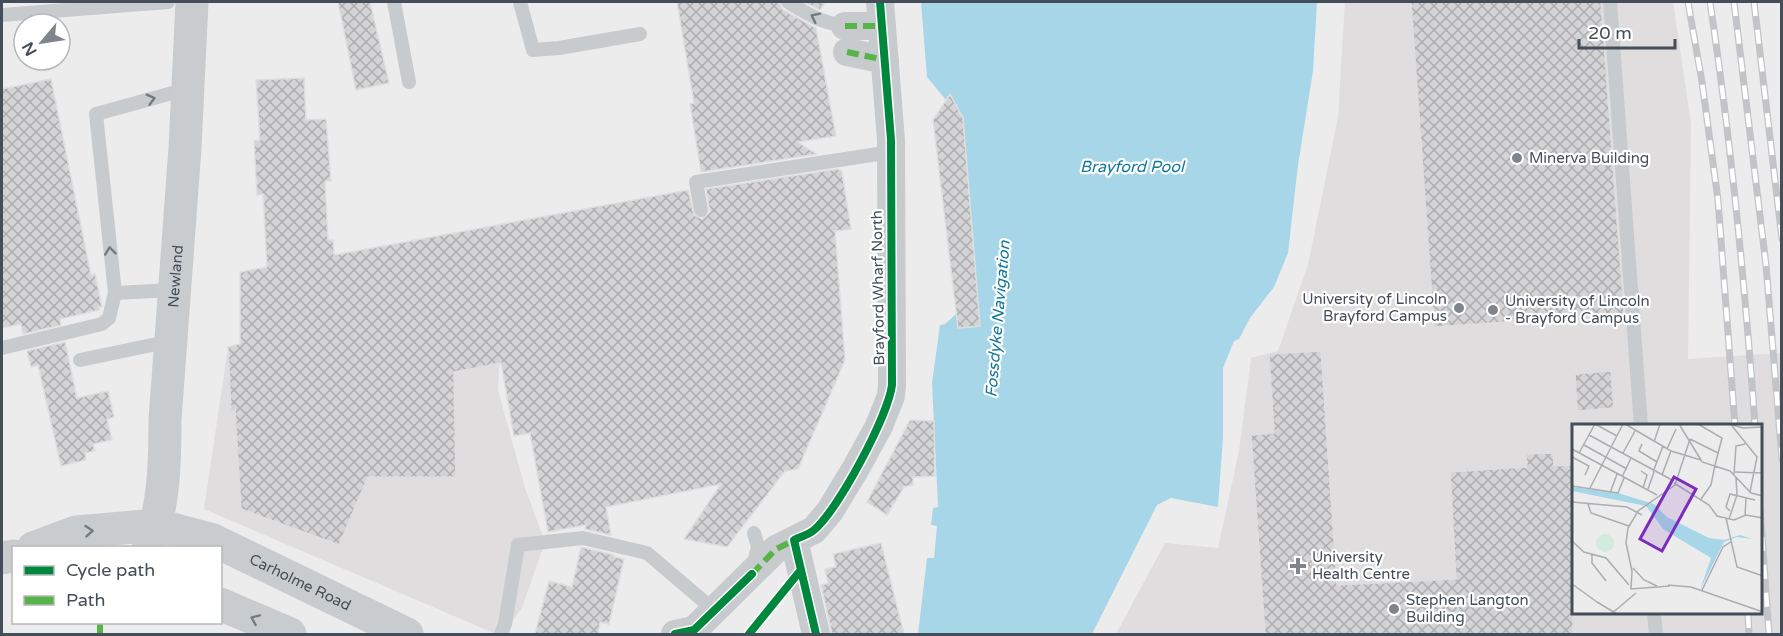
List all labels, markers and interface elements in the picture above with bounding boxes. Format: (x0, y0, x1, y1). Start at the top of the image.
north arrow (12, 12, 72, 72)
scale bar (1579, 12, 1675, 50)
one-way arrow (810, 13, 821, 25)
text: 20 m (1588, 22, 1632, 44)
text: N (18, 38, 42, 59)
one-way arrow (145, 94, 155, 106)
place label: Minerva Building (1529, 149, 1649, 167)
marker: Minerva Building (1510, 151, 1524, 165)
water label: Brayford Pool (1080, 157, 1186, 177)
street label: Brayford Wharf North (868, 210, 888, 366)
water label: Fossdyke Navigation (981, 239, 1015, 398)
street label: Newland (164, 244, 187, 308)
one-way arrow (105, 246, 117, 256)
place label: University of Lincoln Brayford Campus (1302, 290, 1447, 325)
place label: University of Lincoln - Brayford Campus (1505, 292, 1650, 327)
marker: University of Lincoln Brayford Campus (1452, 301, 1466, 315)
marker: University of Lincoln - Brayford Campus (1486, 303, 1500, 317)
inset map (1572, 424, 1762, 615)
one-way arrow (84, 525, 93, 538)
legend (12, 546, 222, 624)
place label: University Health Centre (1312, 548, 1410, 583)
street label: Carholme Road (246, 550, 354, 614)
marker: University Health Centre (1289, 557, 1307, 575)
text: Cycle path (66, 559, 155, 581)
text: Path (66, 589, 105, 611)
place label: Stephen Langton Building (1406, 591, 1529, 626)
marker: Stephen Langton Building (1387, 602, 1401, 616)
one-way arrow (251, 614, 262, 626)

